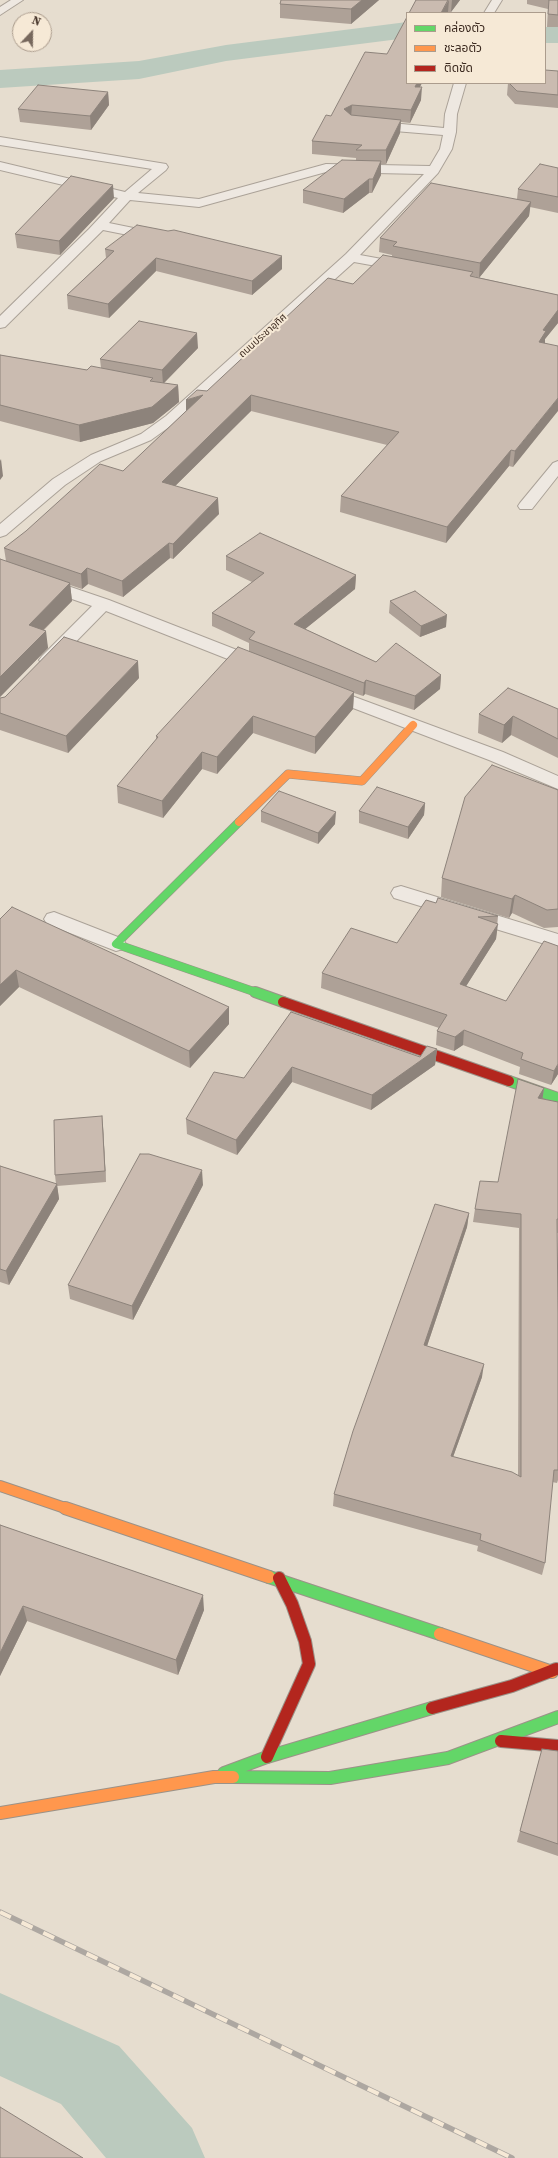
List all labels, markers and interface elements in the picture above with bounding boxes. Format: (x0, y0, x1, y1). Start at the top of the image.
north arrow (12, 12, 52, 52)
legend (406, 12, 546, 84)
text: N (30, 13, 43, 30)
text: คล่องตัว (444, 20, 485, 36)
text: ชะลอตัว (444, 40, 482, 56)
text: ติดขัด (444, 60, 473, 76)
street label: ถนนประชาอุทิศ (237, 311, 289, 361)

